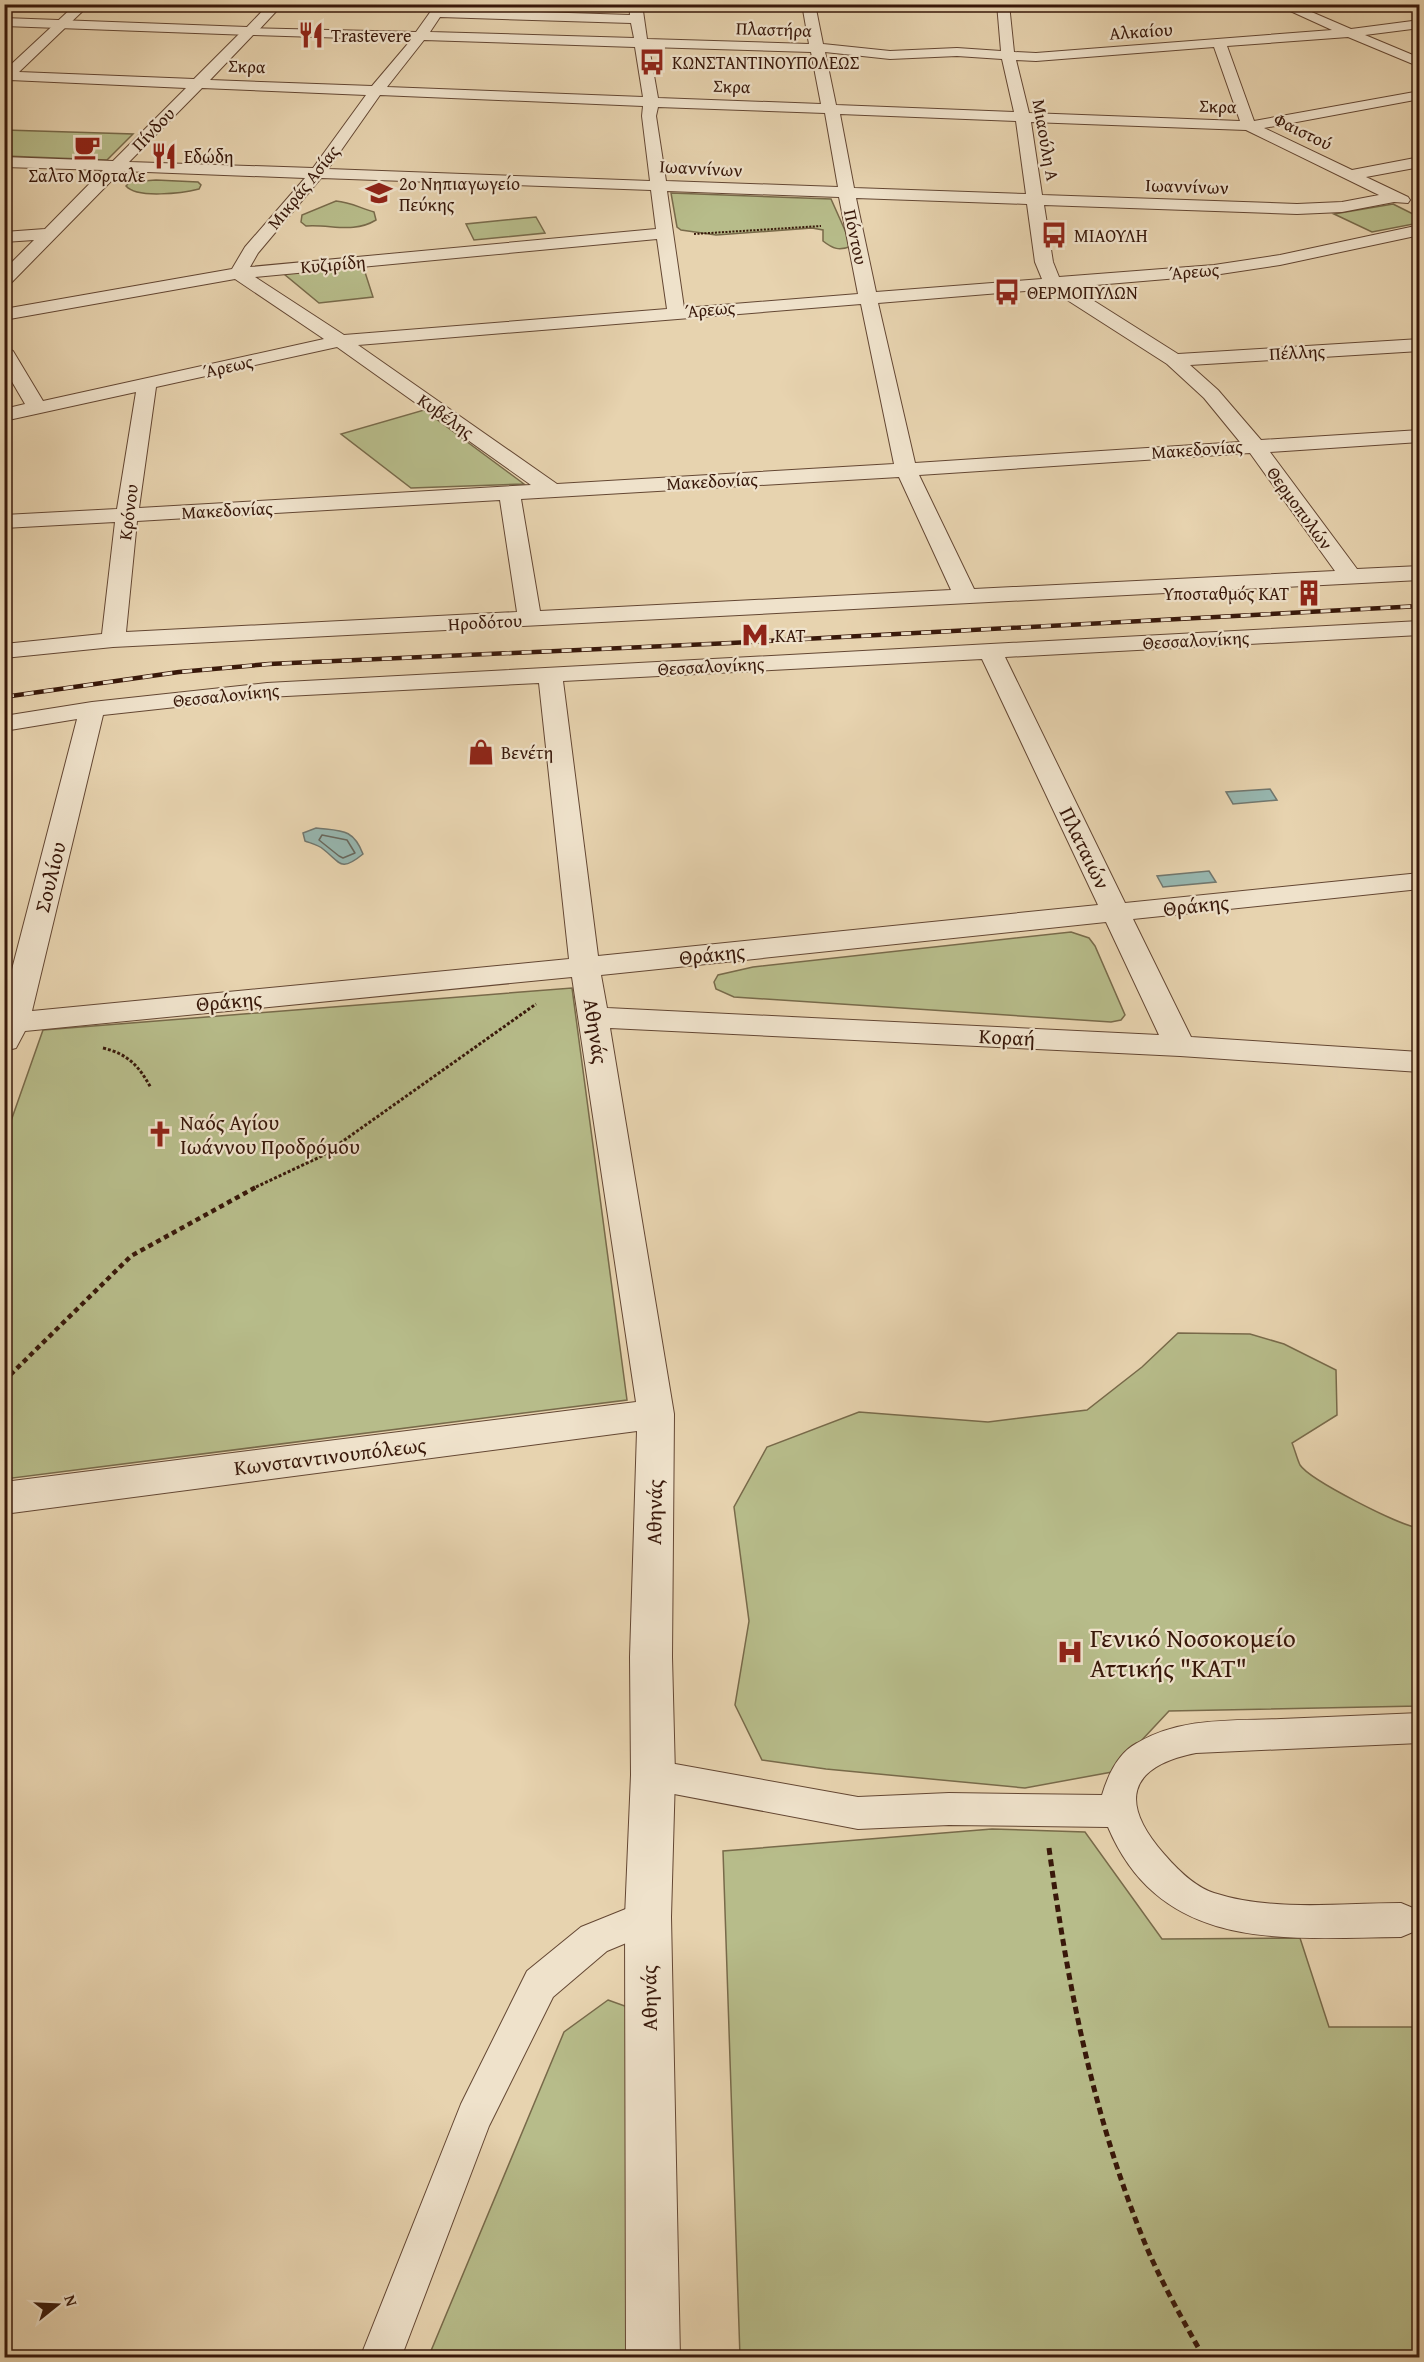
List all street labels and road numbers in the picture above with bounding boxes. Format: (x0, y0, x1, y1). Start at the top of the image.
street label: Πλαστήρα (736, 14, 813, 44)
street label: Αλκαίου (1108, 15, 1174, 47)
street label: Σκρα (228, 52, 266, 80)
street label: Σκρα (713, 72, 751, 100)
street label: Σκρα (1199, 92, 1237, 120)
street label: Μιαούλη Α (1026, 97, 1066, 183)
street label: Πίνδου (125, 101, 181, 157)
street label: Φαιστού (1269, 105, 1337, 157)
street label: Μικράς Ασίας (260, 139, 346, 235)
street label: Ιωαννίνων (659, 152, 743, 184)
street label: Ιωαννίνων (1145, 171, 1229, 201)
street label: Πόντου (837, 207, 875, 267)
street label: Κυζιρίδη (299, 248, 367, 280)
street label: Άρεως (1168, 255, 1220, 287)
street label: Άρεως (684, 293, 736, 325)
street label: Πέλλης (1268, 337, 1326, 367)
street label: Άρεως (201, 347, 256, 385)
street label: Κυβέλης (412, 387, 480, 445)
street label: Μακεδονίας (1150, 432, 1244, 466)
street label: Θερμοπυλών (1260, 461, 1340, 555)
street label: Μακεδονίας (666, 465, 759, 497)
street label: Κρόνου (111, 482, 145, 542)
street label: Μακεδονίας (181, 494, 274, 526)
street label: Ηροδότου (447, 607, 523, 637)
street label: Θεσσαλονίκης (1142, 624, 1250, 656)
street label: Θεσσαλονίκης (657, 650, 765, 682)
street label: Θεσσαλονίκης (172, 676, 281, 714)
street label: Πλαταιών (1052, 801, 1118, 895)
street label: Σουλίου (26, 838, 74, 916)
street label: Θράκης (1161, 886, 1231, 924)
street label: Θράκης (677, 935, 747, 973)
street label: Θράκης (195, 983, 263, 1019)
street label: Αθηνάς (576, 996, 616, 1066)
street label: Κοραή (978, 1020, 1036, 1054)
street label: Κωνσταντινουπόλεως (232, 1429, 428, 1483)
street label: Αθηνάς (638, 1479, 670, 1545)
street label: Αθηνάς (633, 1965, 665, 2031)

